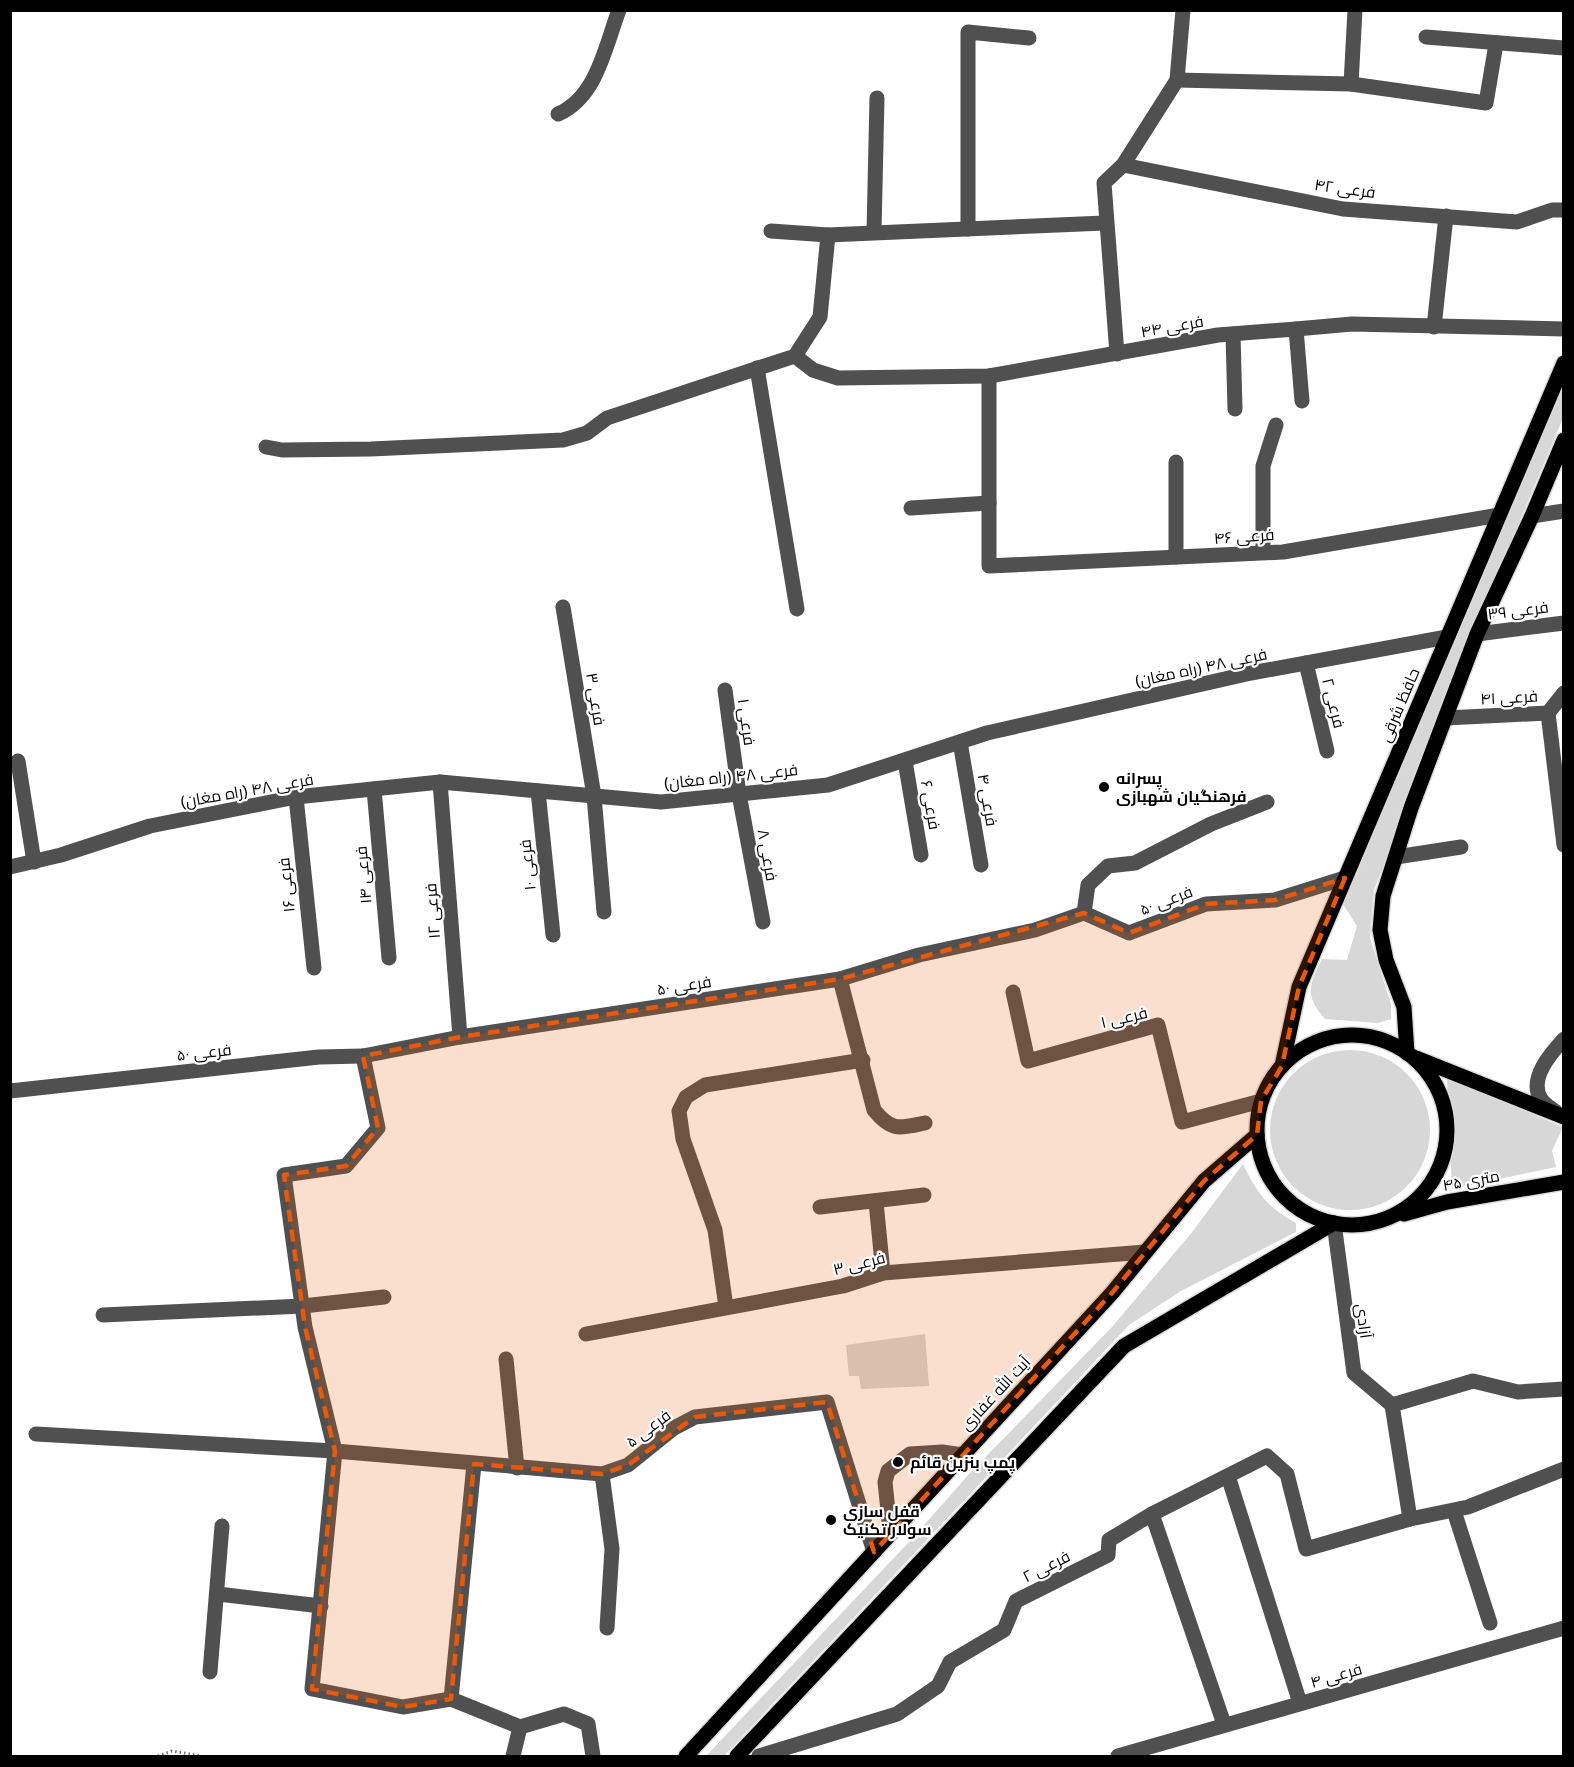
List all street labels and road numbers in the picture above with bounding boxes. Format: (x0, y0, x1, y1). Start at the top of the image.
street label: فرعی ۴۲ (1313, 173, 1377, 203)
street label: فرعی ۴۴ (1139, 310, 1205, 342)
street label: فرعی ۴۶ (1213, 523, 1275, 549)
street label: فرعی ۳۹ (1486, 595, 1550, 625)
street label: فرعی ۴۸ (راه مغان) (1133, 642, 1269, 692)
street label: حافظ شرقی (1374, 665, 1424, 745)
street label: فرعی ۳ (581, 671, 611, 727)
street label: فرعی ۲ (1317, 676, 1351, 730)
street label: فرعی ۴۱ (1480, 685, 1538, 709)
street label: فرعی ۱ (733, 697, 761, 747)
street label: فرعی ۴۸ (راه مغان) (663, 758, 799, 794)
street label: فرعی ۴۸ (راه مغان) (179, 767, 315, 813)
street label: فرعی ۴ (973, 772, 1003, 828)
street label: فرعی ۶ (916, 778, 946, 832)
street label: فرعی ۸ (753, 827, 783, 883)
street label: فرعی ۱۰ (513, 838, 541, 892)
street label: فرعی ۱۴ (350, 845, 376, 905)
street label: فرعی ۱۶ (272, 857, 300, 913)
street label: فرعی ۵۰ (1136, 880, 1196, 920)
street label: فرعی ۱۲ (419, 882, 445, 940)
street label: فرعی ۵۰ (655, 970, 713, 1000)
street label: فرعی ۱ (1099, 1001, 1149, 1033)
street label: فرعی ۵۰ (175, 1038, 233, 1066)
street label: ۴۵ متری (1441, 1164, 1501, 1196)
street label: فرعی ۳ (831, 1246, 887, 1280)
street label: آزادی (1351, 1302, 1377, 1340)
street label: آیت الله غفاری (955, 1351, 1036, 1435)
street label: فرعی ۵ (621, 1404, 675, 1452)
street label: فرعی ۲ (1018, 1545, 1074, 1587)
street label: فرعی ۴ (1308, 1657, 1364, 1693)

